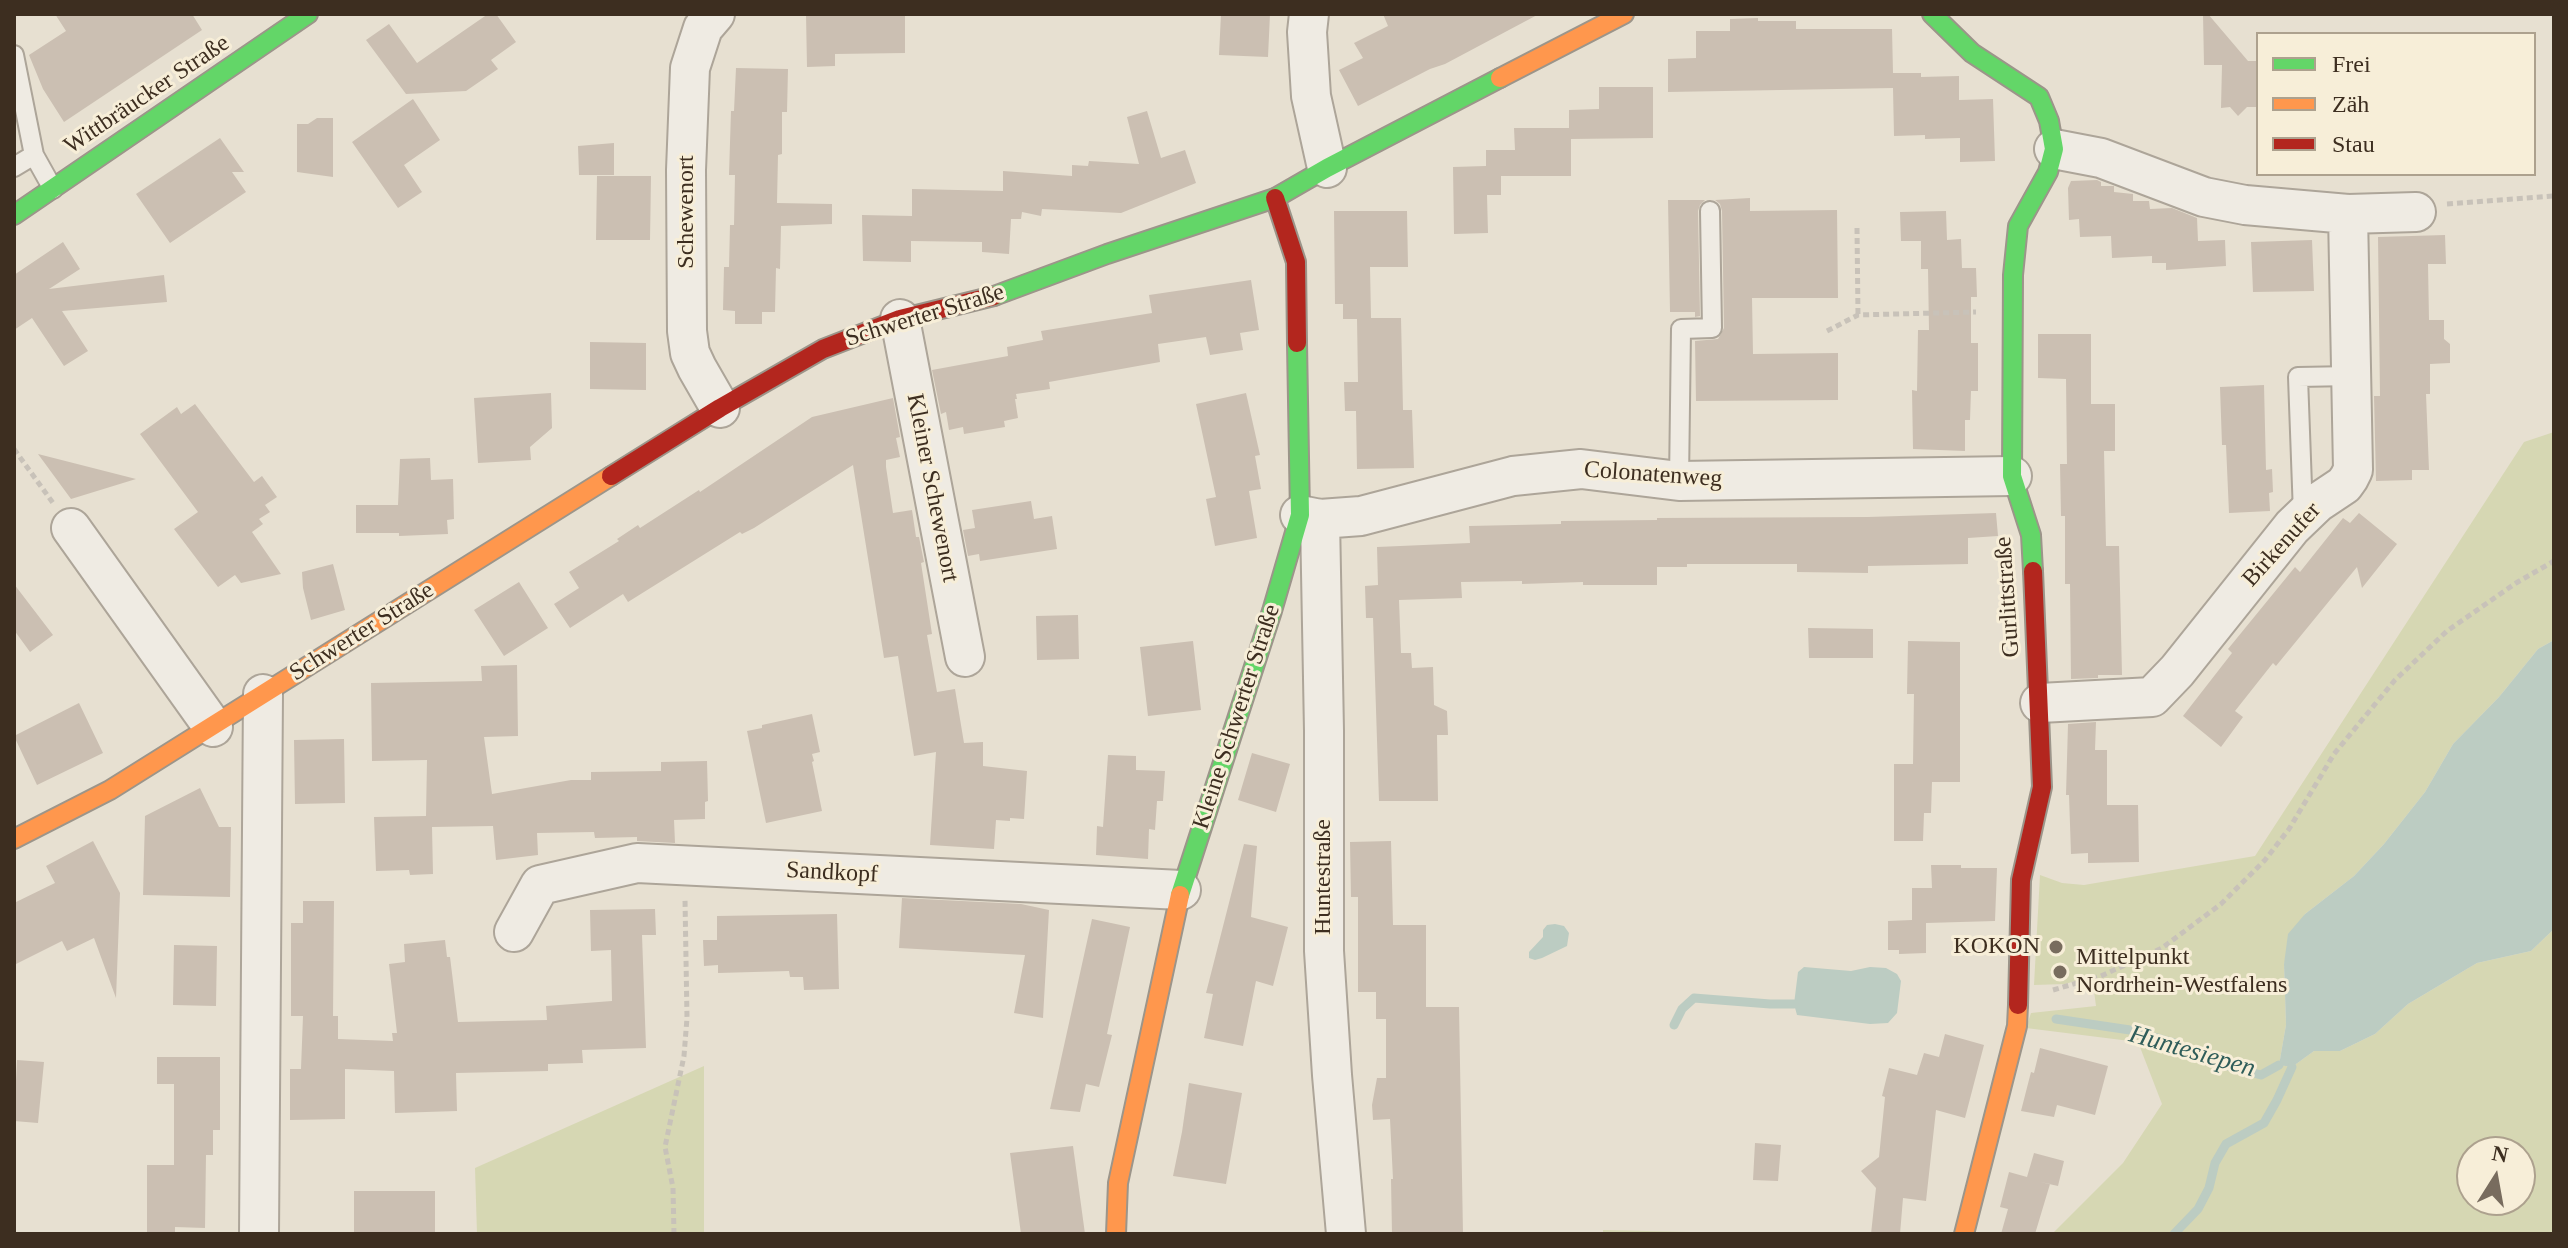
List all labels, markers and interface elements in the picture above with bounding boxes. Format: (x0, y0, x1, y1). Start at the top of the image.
street label: Wittbräucker Straße (59, 29, 235, 161)
legend (2256, 32, 2536, 176)
text: Frei (2332, 51, 2371, 77)
text: Zäh (2332, 91, 2369, 117)
text: Stau (2332, 131, 2375, 157)
street label: Schewenort (673, 155, 701, 269)
street label: Schwerter Straße (842, 278, 1008, 354)
street label: Kleiner Schewenort (900, 391, 964, 585)
street label: Colonatenweg (1583, 456, 1723, 494)
street label: Birkenufer (2237, 497, 2327, 593)
street label: Gurlittstraße (1989, 535, 2027, 659)
street label: Schwerter Straße (285, 576, 439, 688)
street label: Kleine Schwerter Straße (1187, 601, 1287, 833)
street label: Huntestraße (1310, 819, 1338, 935)
street label: Sandkopf (785, 856, 879, 890)
place label: KOKON (1953, 933, 2040, 961)
marker: KOKON (2047, 938, 2065, 956)
place label: Mittelpunkt Nordrhein-Westfalens (2076, 944, 2287, 1000)
marker: Mittelpunkt Nordrhein-Westfalens (2051, 963, 2069, 981)
water label: Huntesiepen (2125, 1019, 2259, 1085)
north arrow (2456, 1136, 2536, 1216)
text: N (2490, 1140, 2510, 1168)

